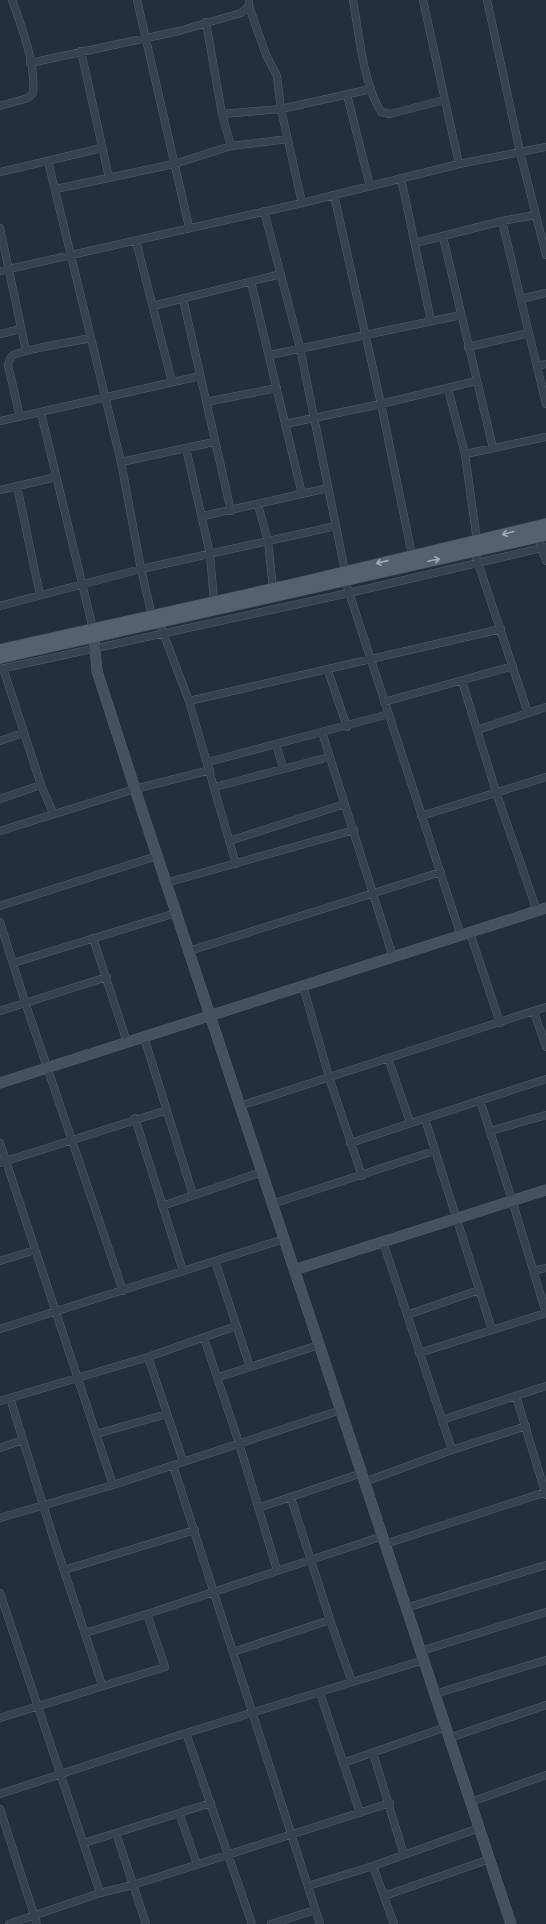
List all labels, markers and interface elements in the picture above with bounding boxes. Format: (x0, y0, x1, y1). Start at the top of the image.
one-way arrow (502, 530, 515, 537)
one-way arrow (427, 556, 440, 564)
one-way arrow (375, 559, 388, 567)

